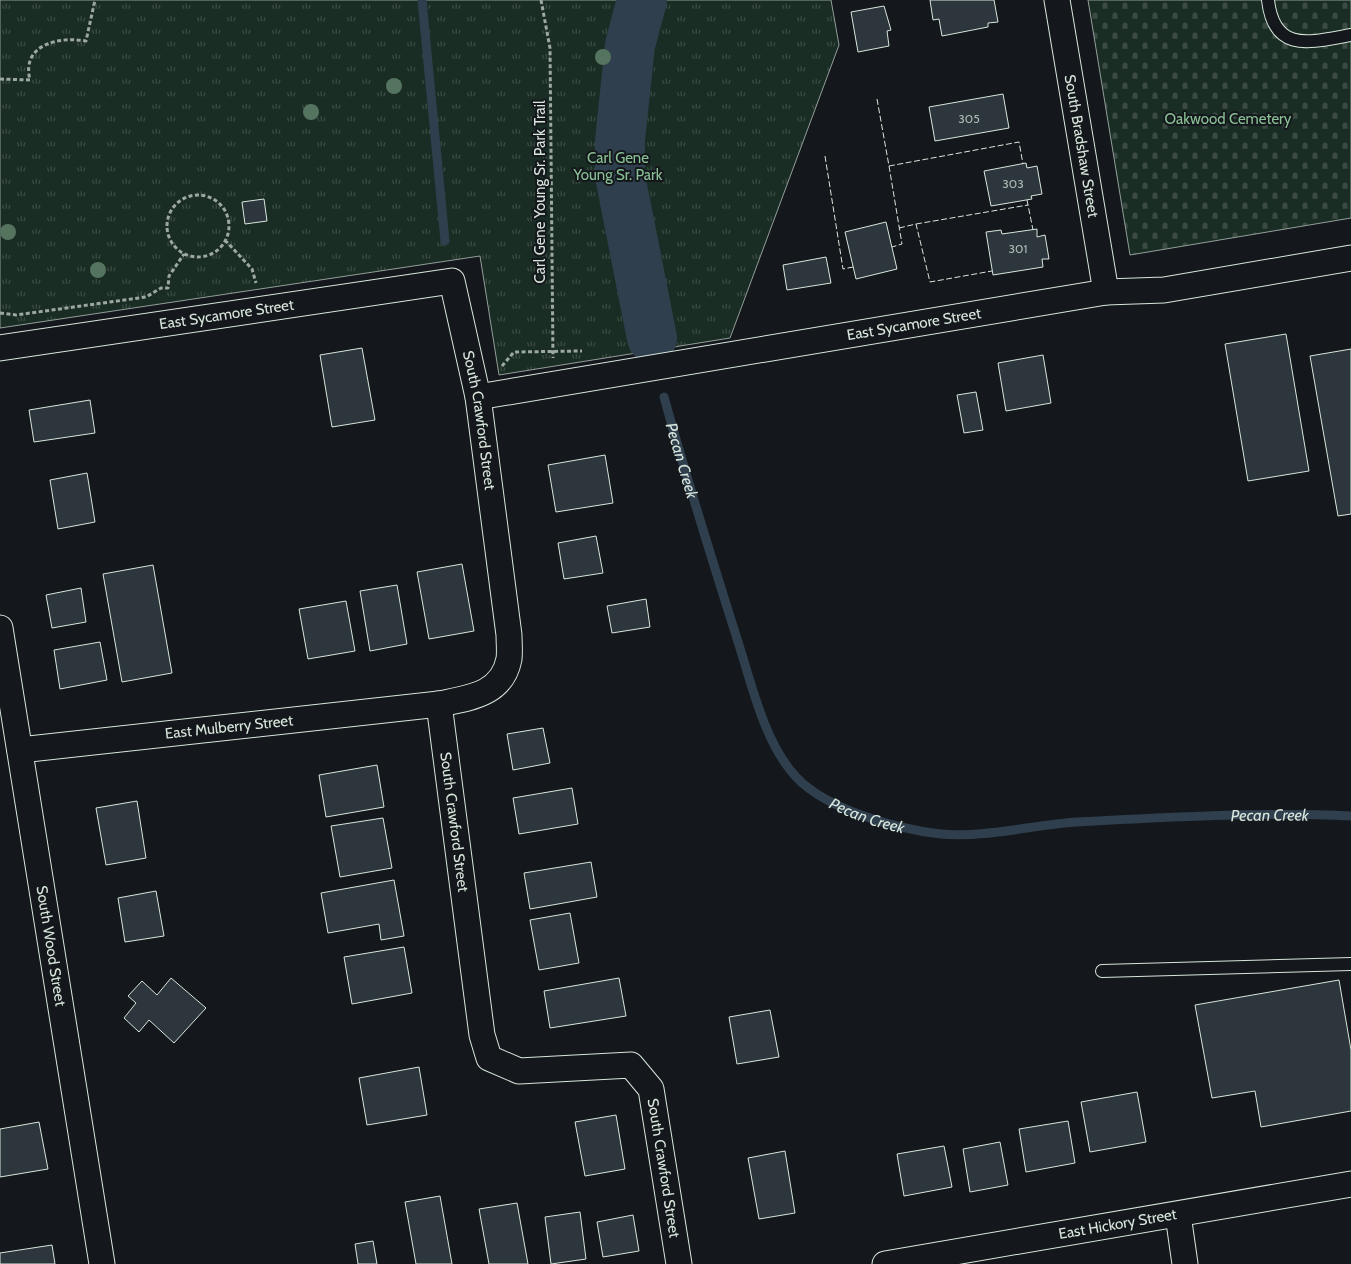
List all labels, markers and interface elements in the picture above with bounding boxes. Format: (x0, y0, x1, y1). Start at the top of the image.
street label: South Bradshaw Street (1061, 73, 1102, 219)
street label: Carl Gene Young Sr. Park Trail (531, 100, 549, 283)
park label: Oakwood Cemetery (1165, 110, 1292, 128)
house number: 305 (958, 111, 980, 126)
park label: Carl Gene Young Sr. Park (572, 149, 663, 184)
house number: 303 (1002, 176, 1024, 191)
house number: 301 (1009, 241, 1027, 256)
street label: East Sycamore Street (158, 296, 295, 333)
street label: East Sycamore Street (846, 304, 982, 344)
street label: South Crawford Street (459, 349, 499, 491)
water label: Pecan Creek (662, 420, 703, 502)
street label: East Mulberry Street (164, 711, 294, 743)
street label: South Crawford Street (436, 751, 472, 893)
water label: Pecan Creek (826, 793, 908, 837)
water label: Pecan Creek (1231, 805, 1310, 825)
street label: South Wood Street (32, 884, 70, 1008)
street label: South Crawford Street (644, 1097, 684, 1239)
street label: East Hickory Street (1057, 1205, 1178, 1243)

